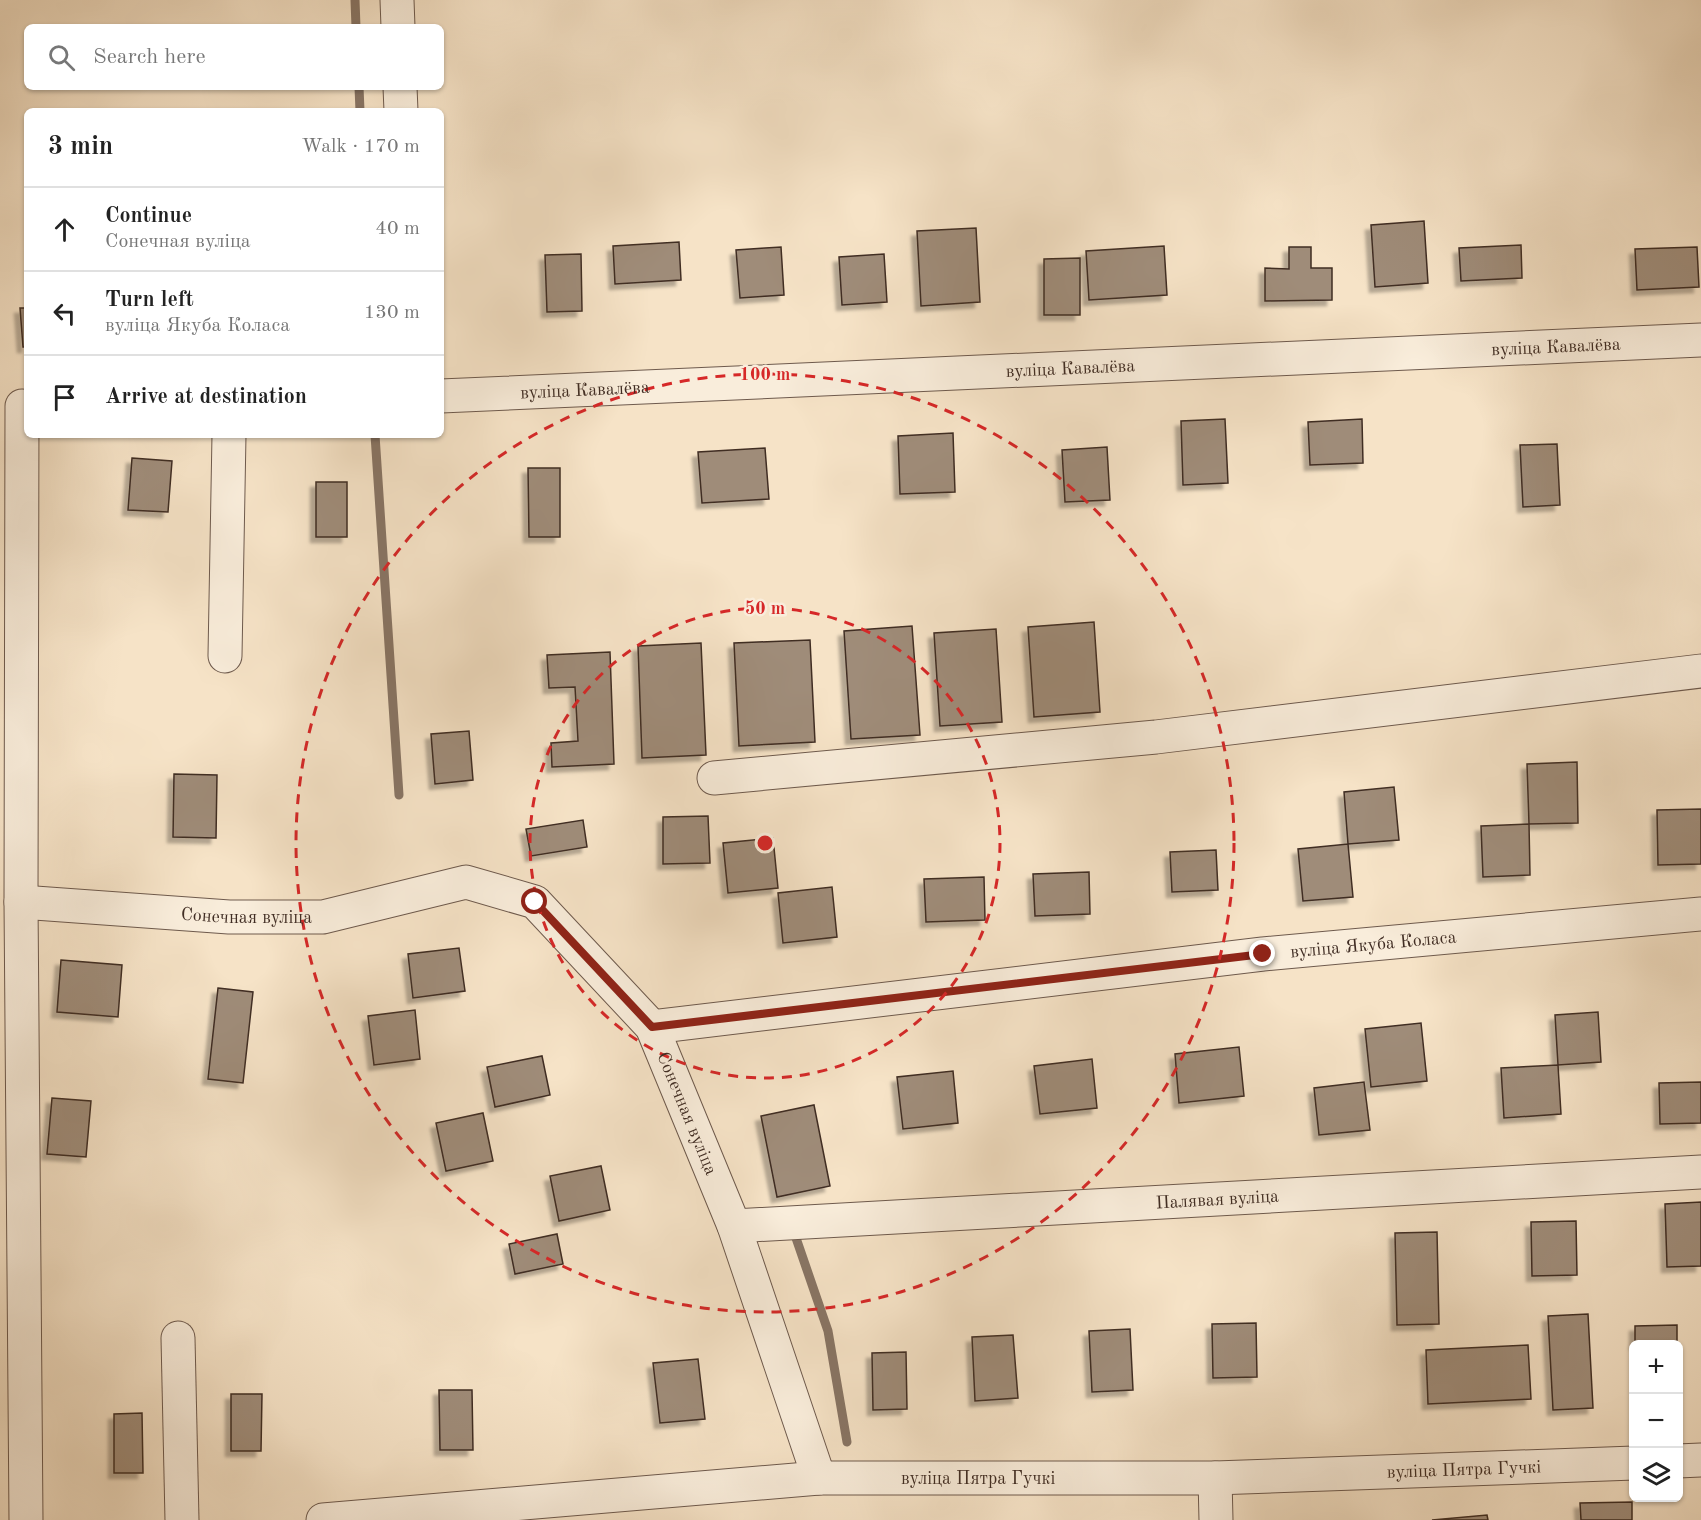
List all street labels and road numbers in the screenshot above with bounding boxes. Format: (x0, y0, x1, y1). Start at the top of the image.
street label: вуліца Кавалёва (1491, 336, 1621, 359)
street label: вуліца Кавалёва (1005, 357, 1136, 381)
street label: вуліца Кавалёва (520, 379, 650, 402)
street label: Сонечная вуліца (180, 906, 312, 927)
street label: вуліца Якуба Коласа (1289, 928, 1457, 961)
street label: Сонечная вуліца (653, 1049, 720, 1178)
street label: Палявая вуліца (1155, 1188, 1280, 1212)
street label: вуліца Пятра Гучкі (1387, 1458, 1542, 1482)
street label: вуліца Пятра Гучкі (901, 1470, 1056, 1488)

